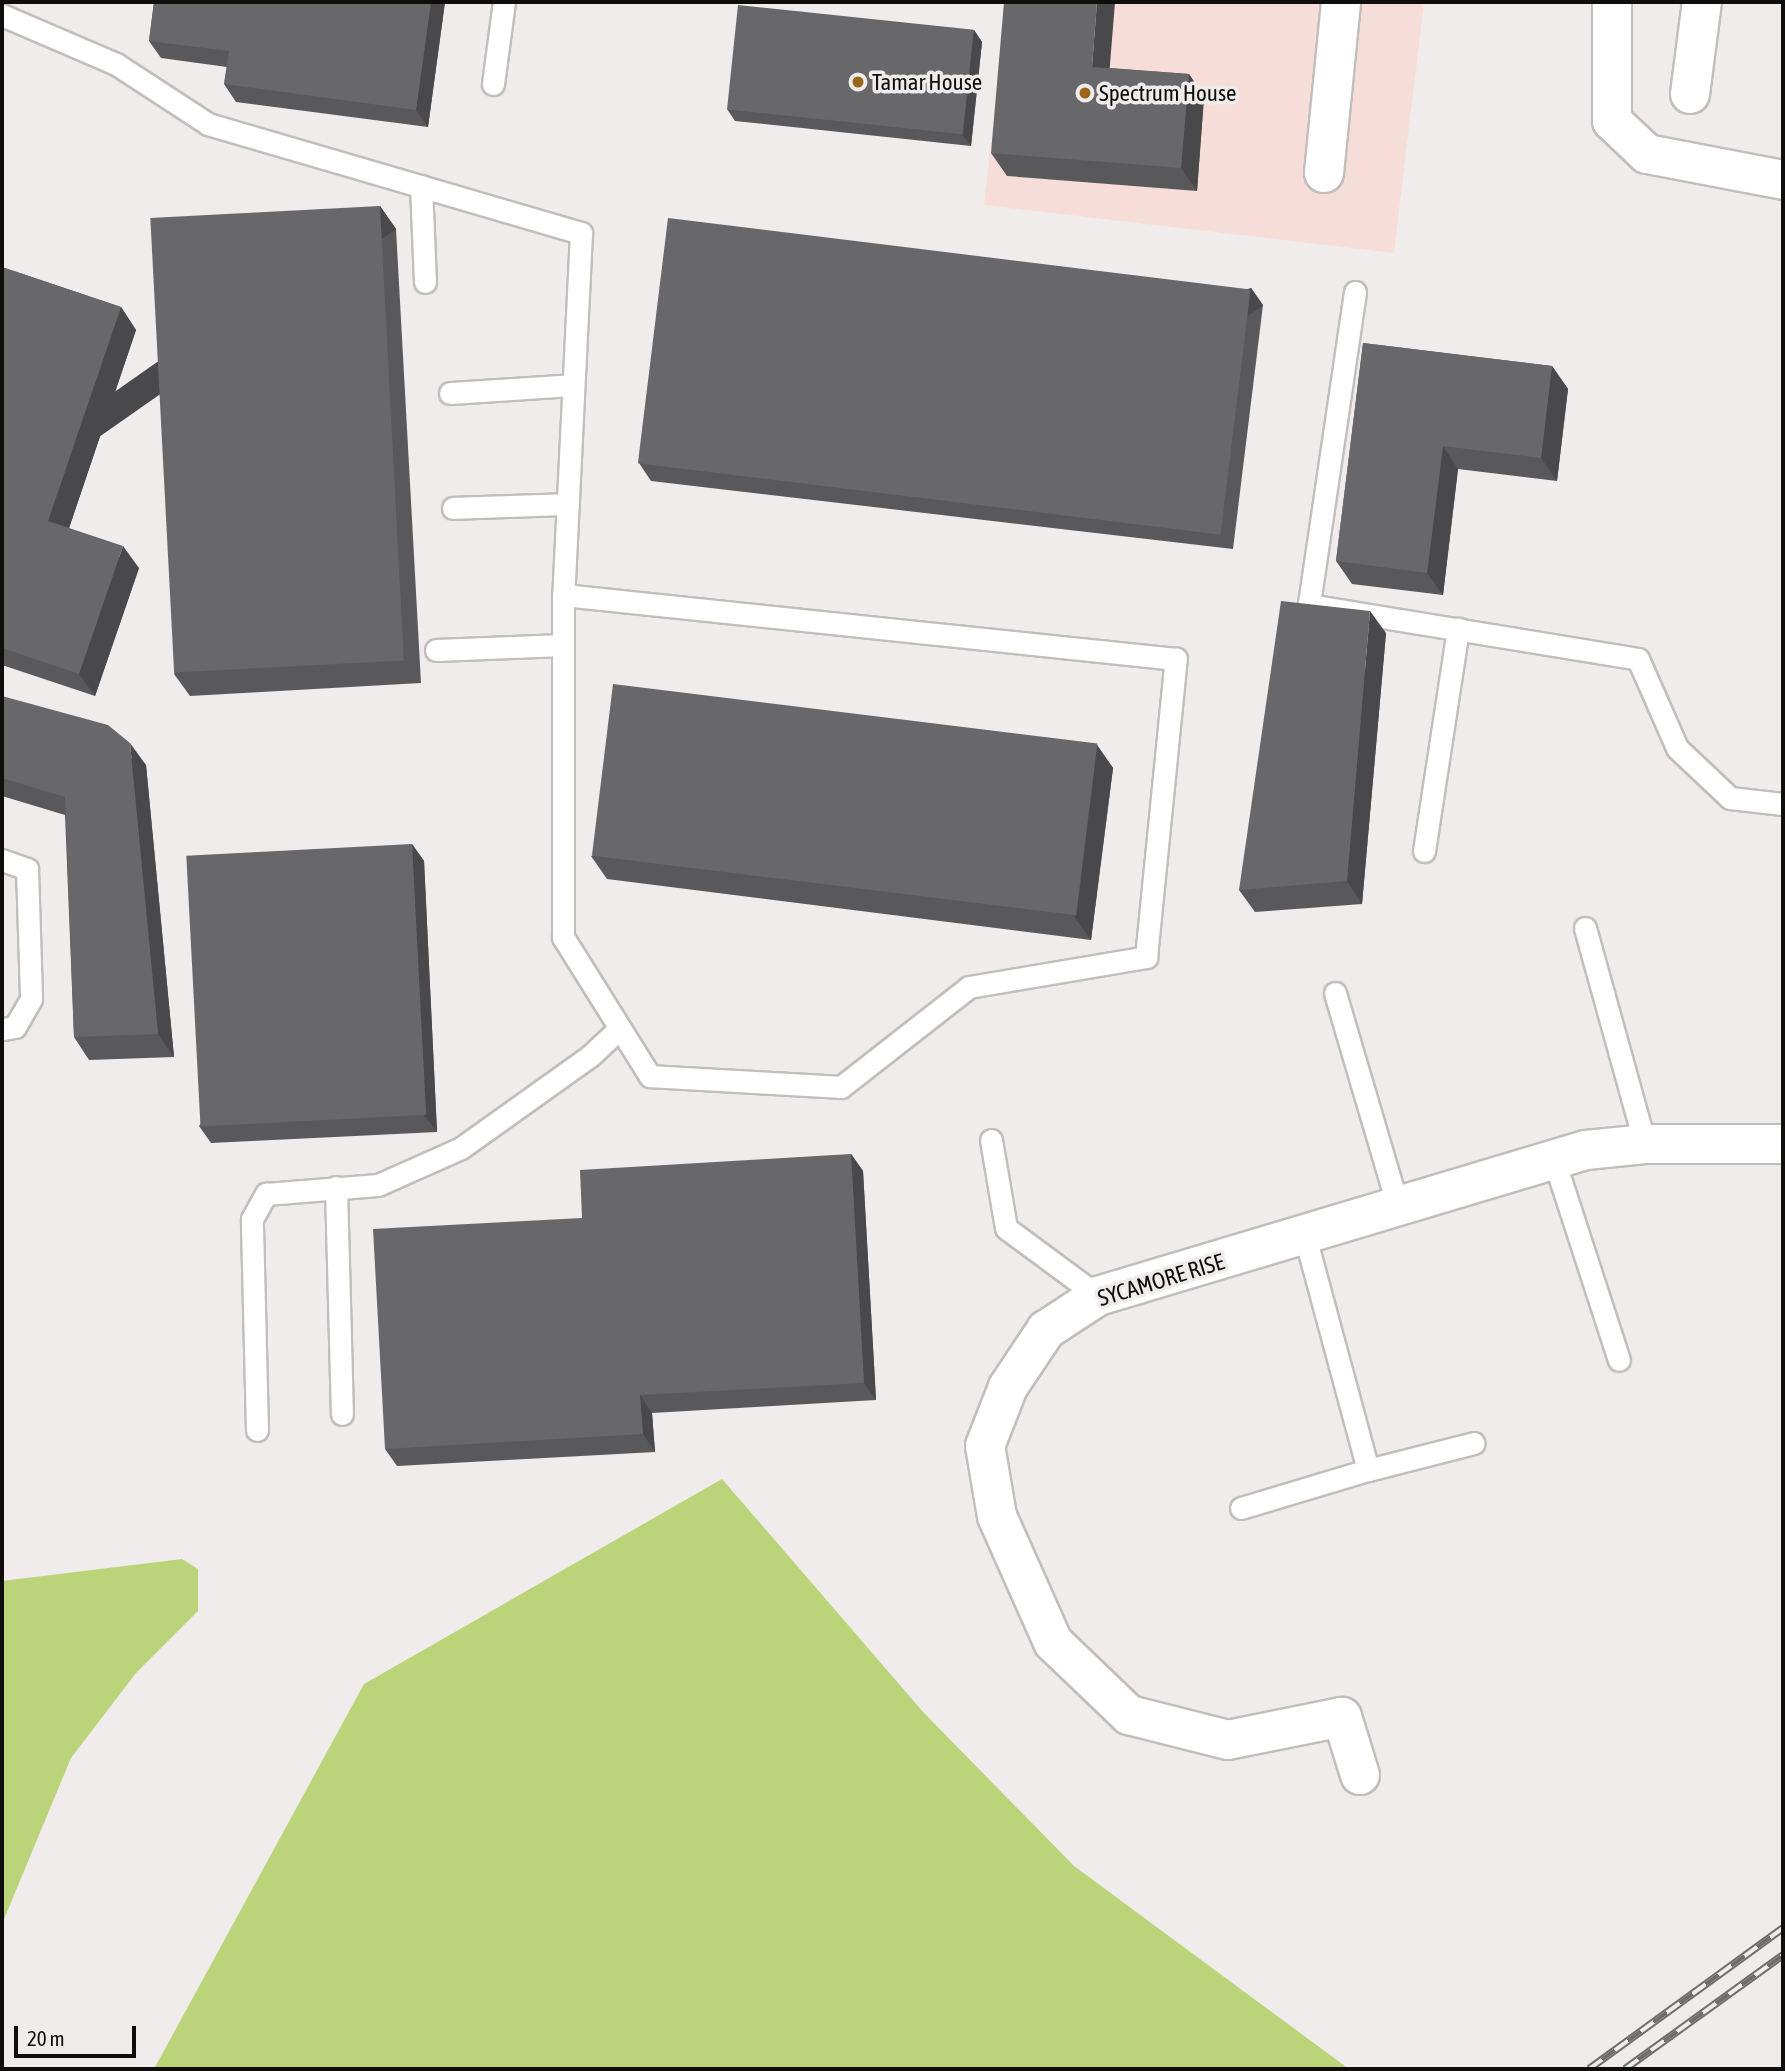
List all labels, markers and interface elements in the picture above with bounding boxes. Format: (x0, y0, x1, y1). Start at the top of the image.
place label: Tamar House (872, 68, 982, 96)
marker: Tamar House (850, 74, 866, 90)
place label: Spectrum House (1099, 79, 1236, 107)
marker: Spectrum House (1077, 85, 1093, 101)
street label: SYCAMORE RISE (1094, 1248, 1228, 1312)
scale bar (18, 2011, 140, 2056)
text: 20 m (27, 2026, 65, 2050)

